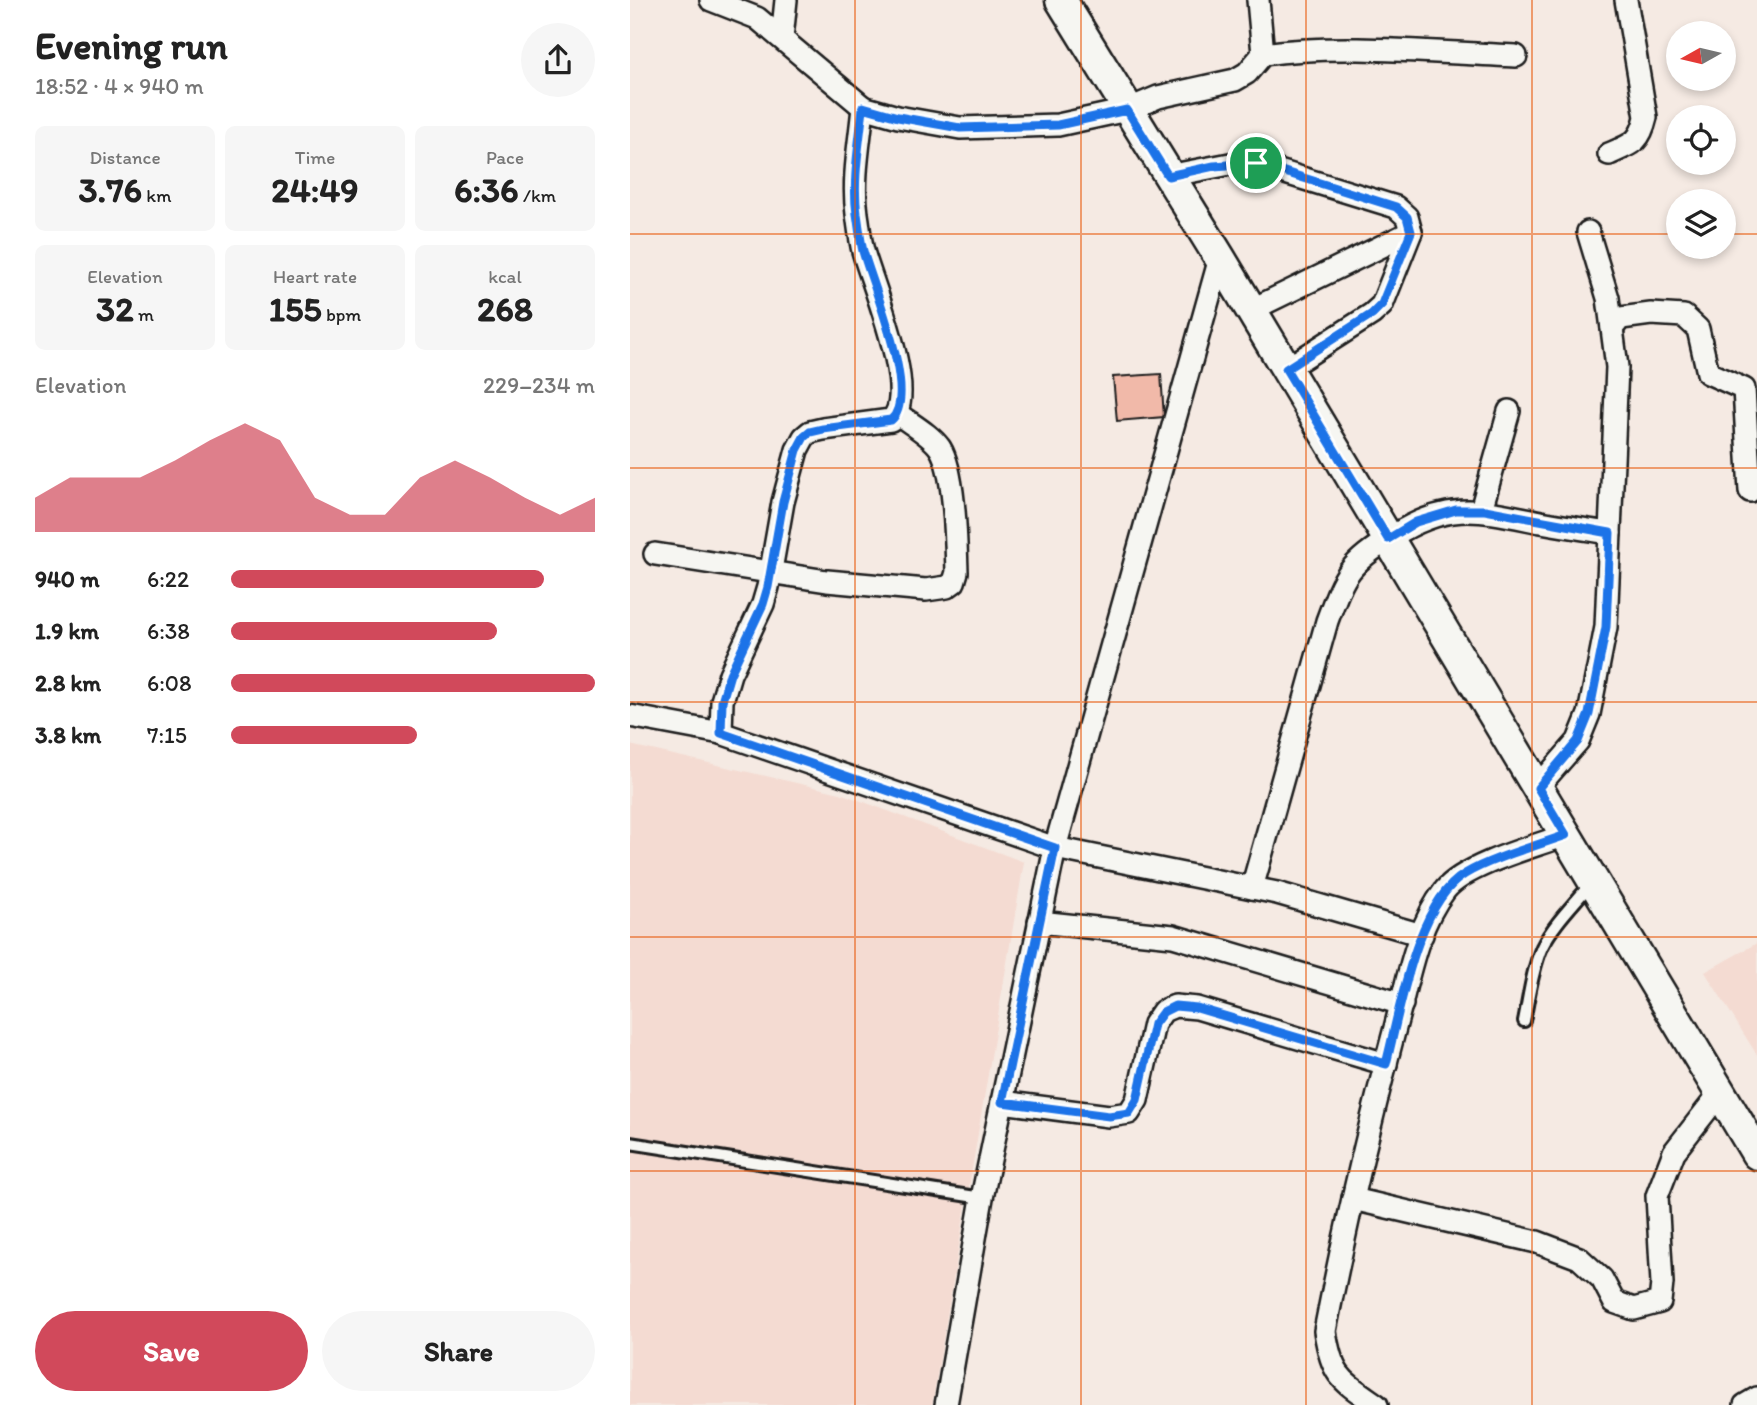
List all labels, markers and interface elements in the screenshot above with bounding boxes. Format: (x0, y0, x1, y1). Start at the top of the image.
north arrow (1666, 21, 1736, 91)
map controls (1666, 21, 1736, 259)
text: Evening run (35, 23, 228, 69)
button: share (521, 23, 595, 97)
text: 18:52 · 4 × 940 m (35, 72, 204, 100)
button: locate (1666, 105, 1736, 175)
pin (1226, 133, 1286, 193)
icon: arrive (1237, 144, 1275, 182)
text: Distance (89, 146, 161, 169)
text: Time (295, 146, 335, 169)
text: Pace (486, 146, 524, 169)
text: 3.76 (79, 169, 142, 211)
text: 24:49 (271, 169, 359, 211)
text: 6:36 (454, 169, 519, 211)
text: km (142, 184, 171, 207)
text: /km (519, 184, 556, 207)
button: layers (1666, 189, 1736, 259)
text: Elevation (87, 265, 163, 288)
text: Heart rate (273, 265, 357, 288)
text: kcal (488, 265, 522, 288)
text: 32 (96, 288, 134, 330)
text: 155 (269, 288, 322, 330)
text: 268 (477, 288, 533, 330)
text: m (134, 303, 154, 326)
text: bpm (322, 303, 361, 326)
text: Elevation (35, 371, 126, 399)
text: 229–234 m (483, 371, 595, 399)
text: 940 m (35, 565, 100, 593)
text: 6:22 (147, 565, 189, 593)
text: 1.9 km (35, 617, 99, 645)
text: 6:38 (147, 617, 190, 645)
text: 2.8 km (35, 669, 101, 697)
text: 6:08 (147, 669, 192, 697)
text: 3.8 km (35, 721, 101, 749)
text: 7:15 (147, 721, 187, 749)
button: Save (35, 1311, 308, 1391)
button: Share (322, 1311, 595, 1391)

